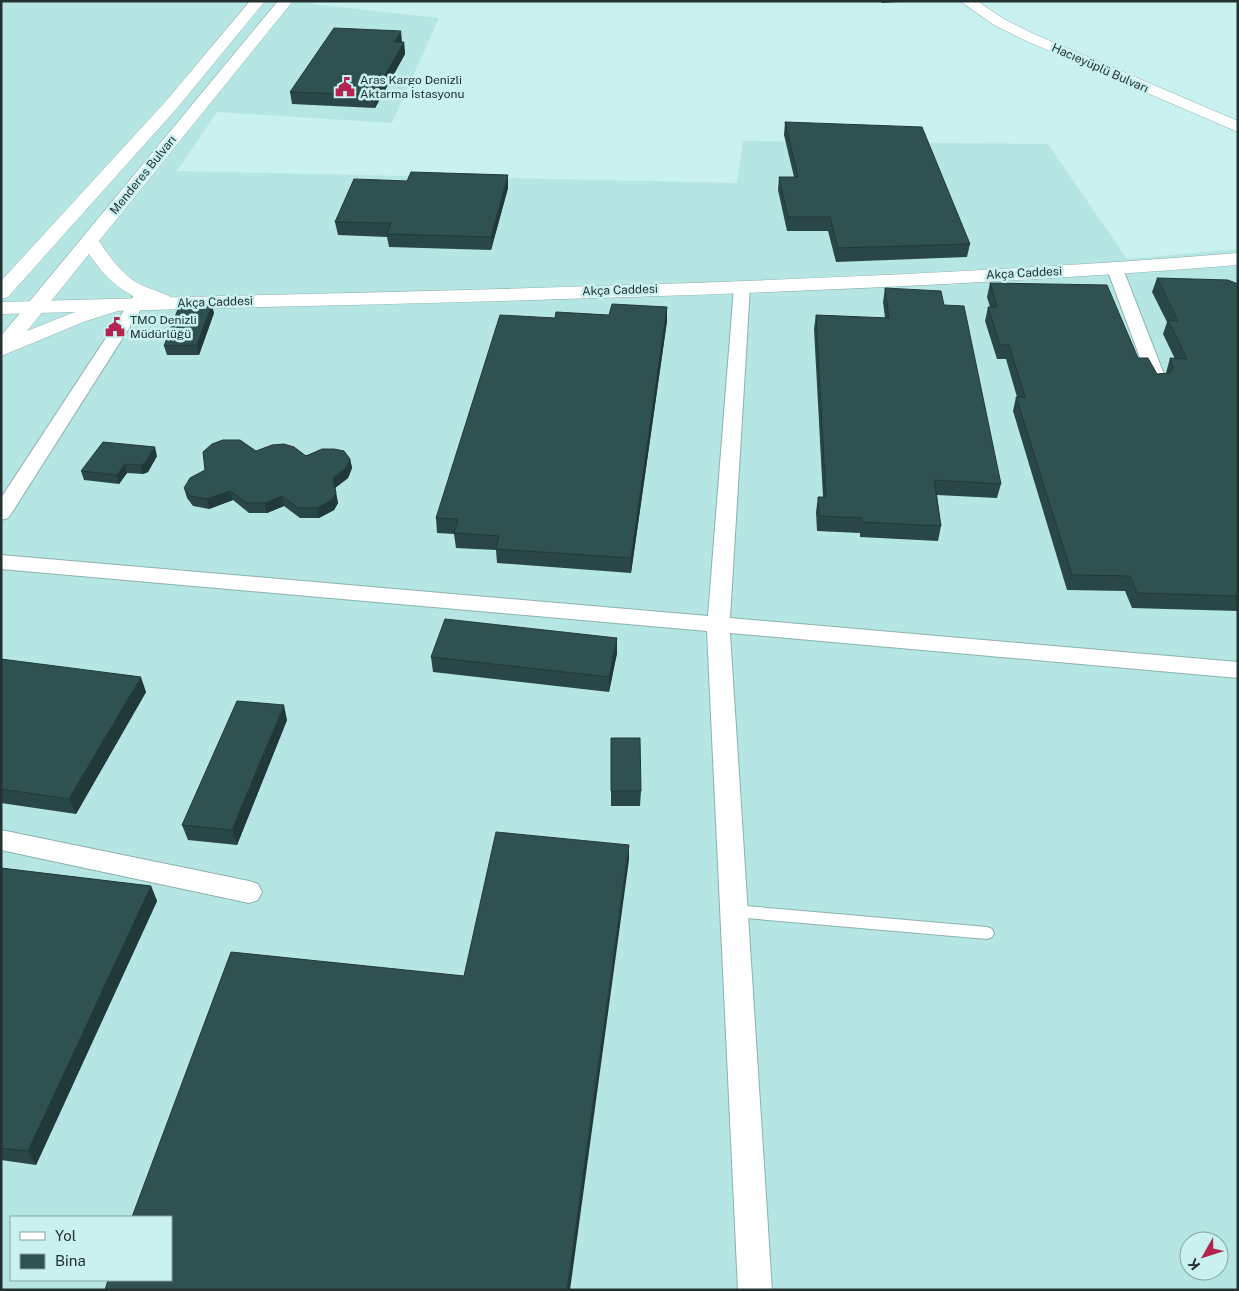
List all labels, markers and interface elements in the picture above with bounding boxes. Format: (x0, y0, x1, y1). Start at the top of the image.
street label: Hacıeyüplü Bulvarı (1049, 40, 1151, 96)
place label: Aras Kargo Denizli Aktarma İstasyonu (360, 73, 465, 101)
public building icon: Aras Kargo Denizli Aktarma İstasyonu (334, 76, 356, 98)
street label: Menderes Bulvarı (107, 133, 179, 217)
street label: Akça Caddesi (986, 264, 1062, 282)
street label: Akça Caddesi (582, 282, 658, 298)
street label: Akça Caddesi (177, 294, 253, 310)
place label: TMO Denizli Müdürlüğü (130, 313, 197, 341)
public building icon: TMO Denizli Müdürlüğü (104, 316, 126, 338)
legend (10, 1216, 172, 1281)
text: Yol (55, 1227, 76, 1244)
north arrow (1179, 1231, 1229, 1281)
text: Bina (55, 1252, 86, 1269)
text: K (1185, 1255, 1203, 1273)

